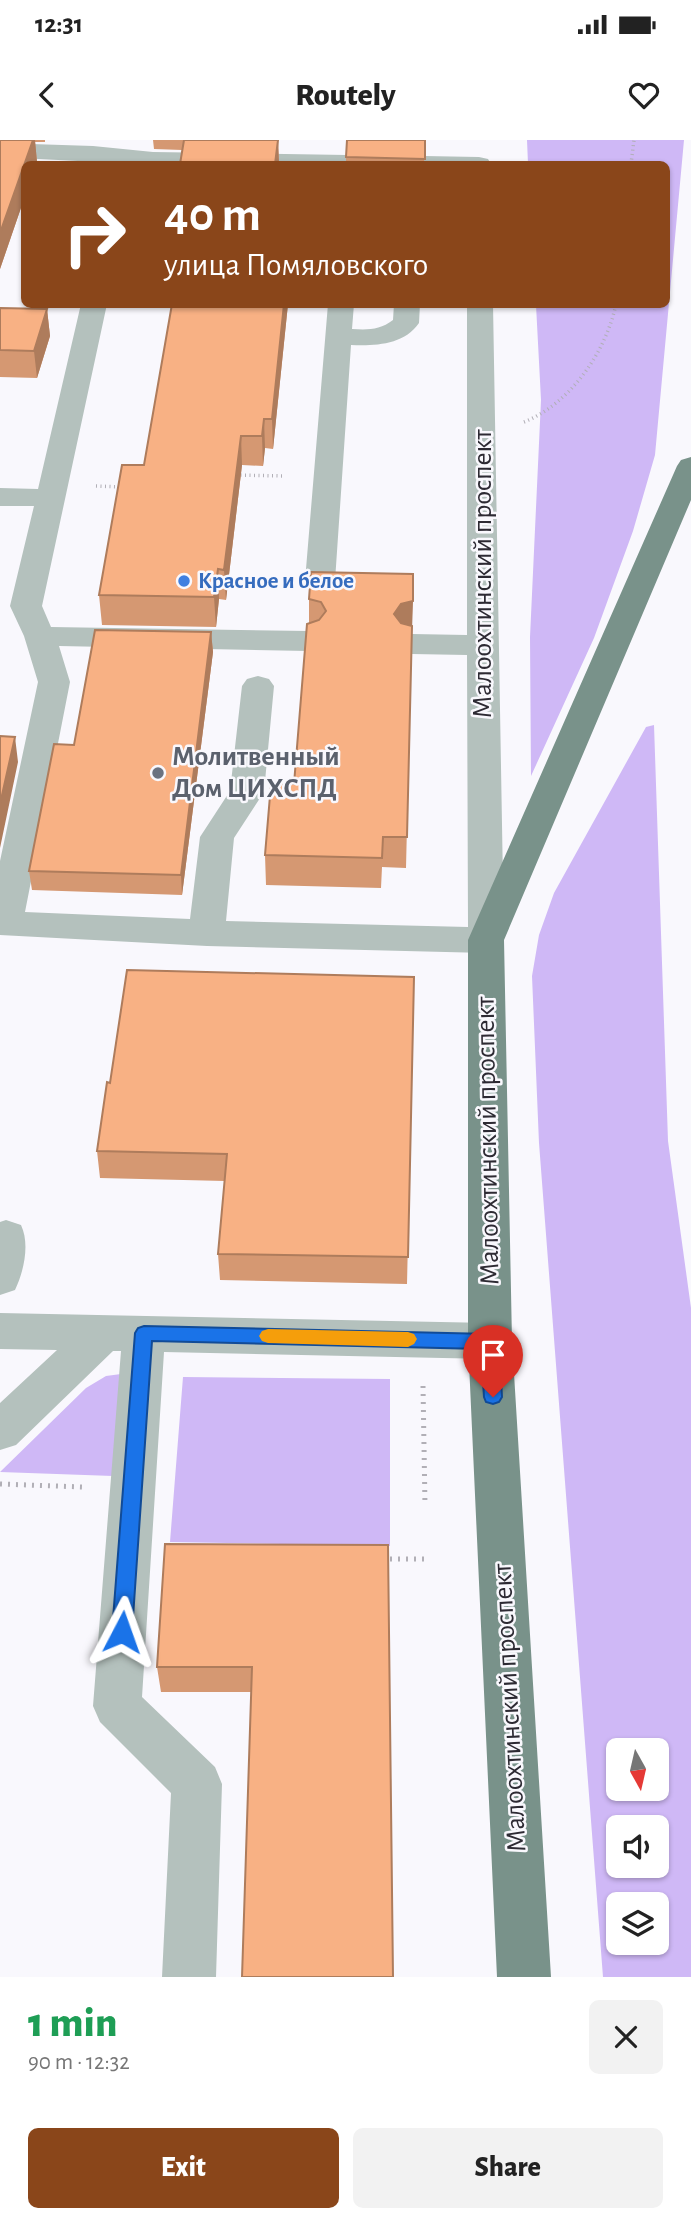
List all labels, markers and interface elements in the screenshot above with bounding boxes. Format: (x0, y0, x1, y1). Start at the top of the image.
text: 12:31 (35, 11, 83, 37)
icon: back (28, 76, 66, 114)
icon: heart (625, 76, 663, 114)
text: Routely (295, 79, 396, 111)
icon: right (49, 189, 140, 280)
text: 40 m (164, 191, 261, 240)
text: улица Помяловского (164, 249, 428, 281)
street label: Малоохтинский проспект (469, 429, 497, 718)
place label: Красное и белое (198, 570, 354, 593)
marker: Красное и белое (176, 573, 192, 589)
place label: Молитвенный Дом ЦИХСПД (172, 743, 340, 803)
marker: Молитвенный Дом ЦИХСПД (150, 765, 166, 781)
street label: Малоохтинский проспект (471, 995, 505, 1286)
pin (463, 1325, 523, 1397)
icon: arrive (474, 1336, 512, 1374)
street label: Малоохтинский проспект (488, 1562, 532, 1853)
position arrow (85, 1595, 159, 1669)
north arrow (606, 1738, 668, 1801)
map controls (606, 1738, 669, 1955)
button: sound (606, 1815, 669, 1878)
button: layers (606, 1892, 669, 1955)
button: close (589, 2000, 663, 2074)
text: 1 min (28, 2002, 117, 2044)
text: 90 m · 12:32 (28, 2051, 130, 2074)
button: Exit (28, 2128, 339, 2208)
button: Share (353, 2128, 663, 2208)

